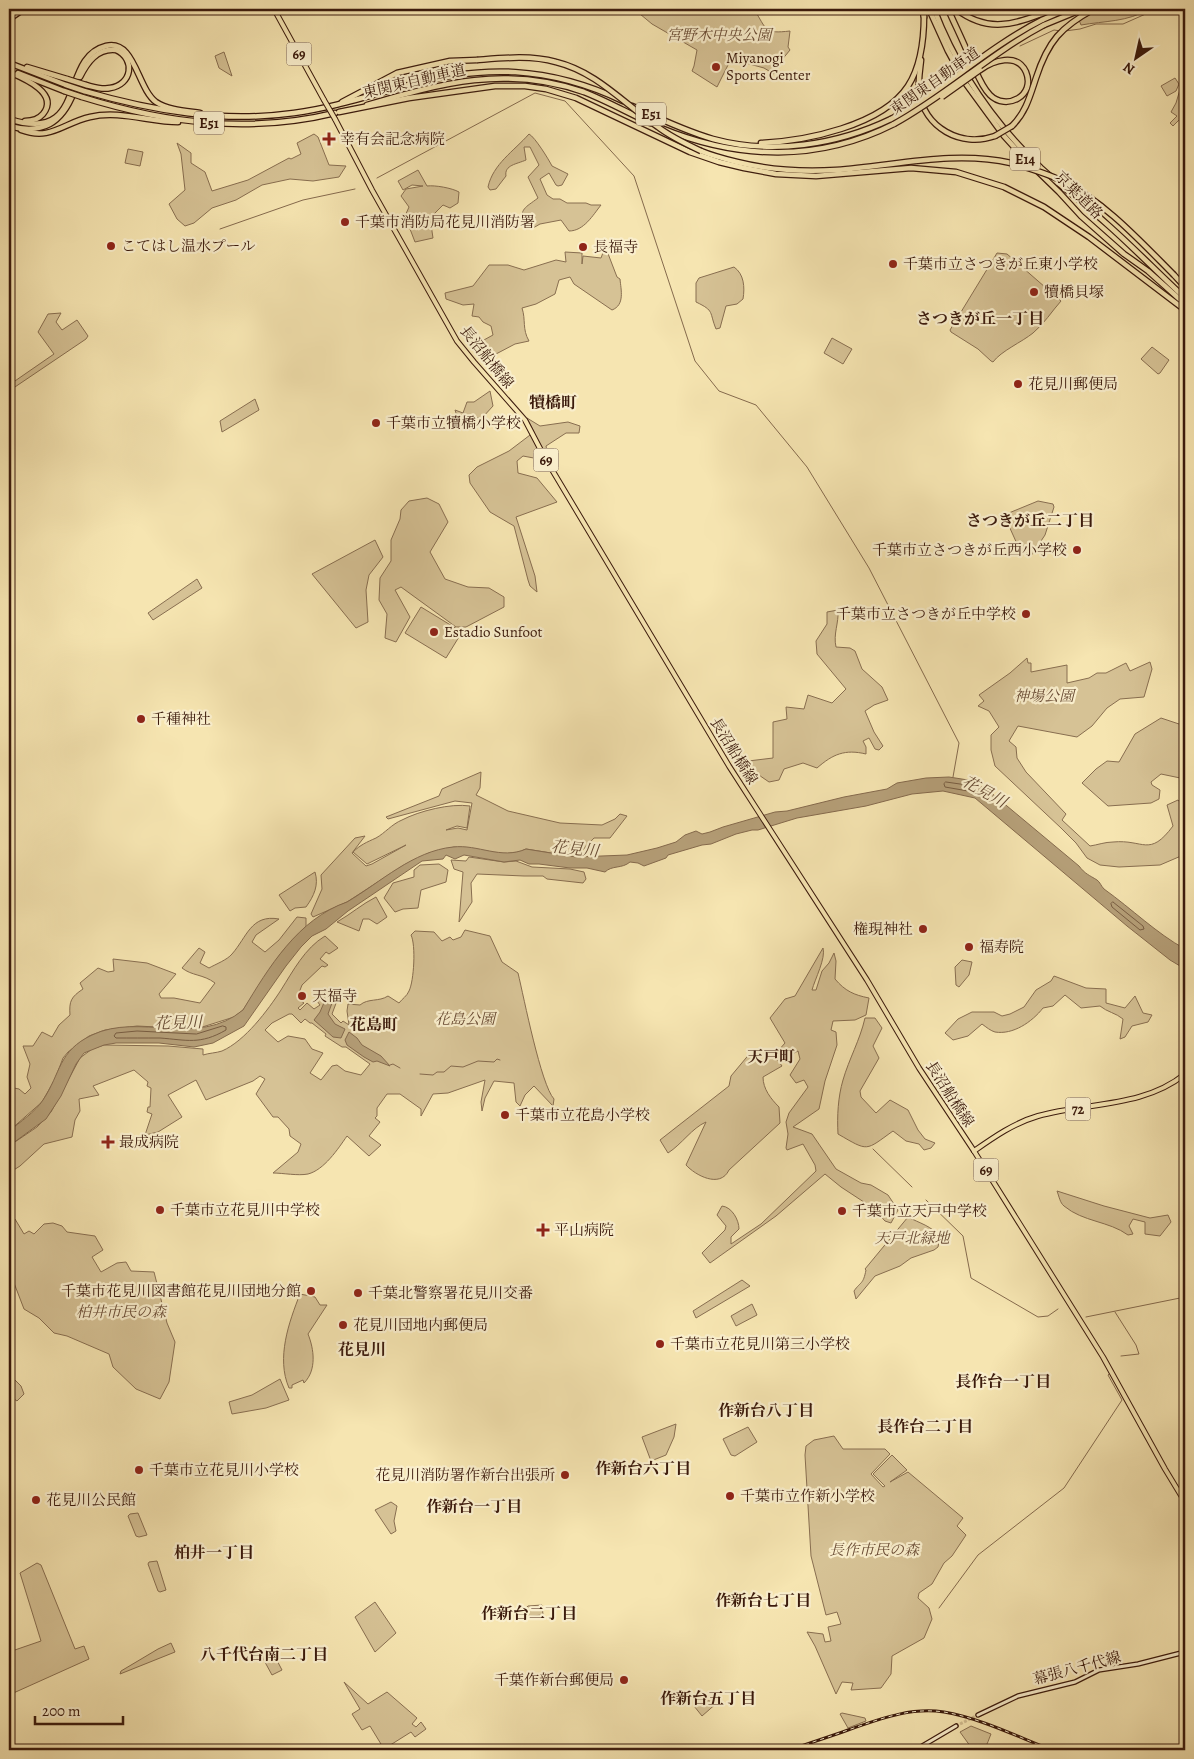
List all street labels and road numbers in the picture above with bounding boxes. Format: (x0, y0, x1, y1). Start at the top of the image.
road number: 69 (286, 42, 312, 66)
street label: 東関東自動車道 (886, 43, 984, 119)
street label: 東関東自動車道 (361, 59, 467, 103)
road number: E51 (636, 102, 666, 126)
road number: E51 (194, 112, 224, 134)
road number: E14 (1010, 148, 1040, 170)
street label: 京葉道路 (1051, 167, 1107, 223)
street label: 長沼船橋線 (456, 322, 518, 392)
road number: 69 (534, 448, 558, 472)
street label: 長沼船橋線 (706, 714, 762, 788)
street label: 長沼船橋線 (921, 1057, 979, 1131)
road number: 72 (1066, 1098, 1090, 1120)
road number: 69 (974, 1158, 998, 1182)
street label: 幕張八千代線 (1031, 1647, 1123, 1689)

